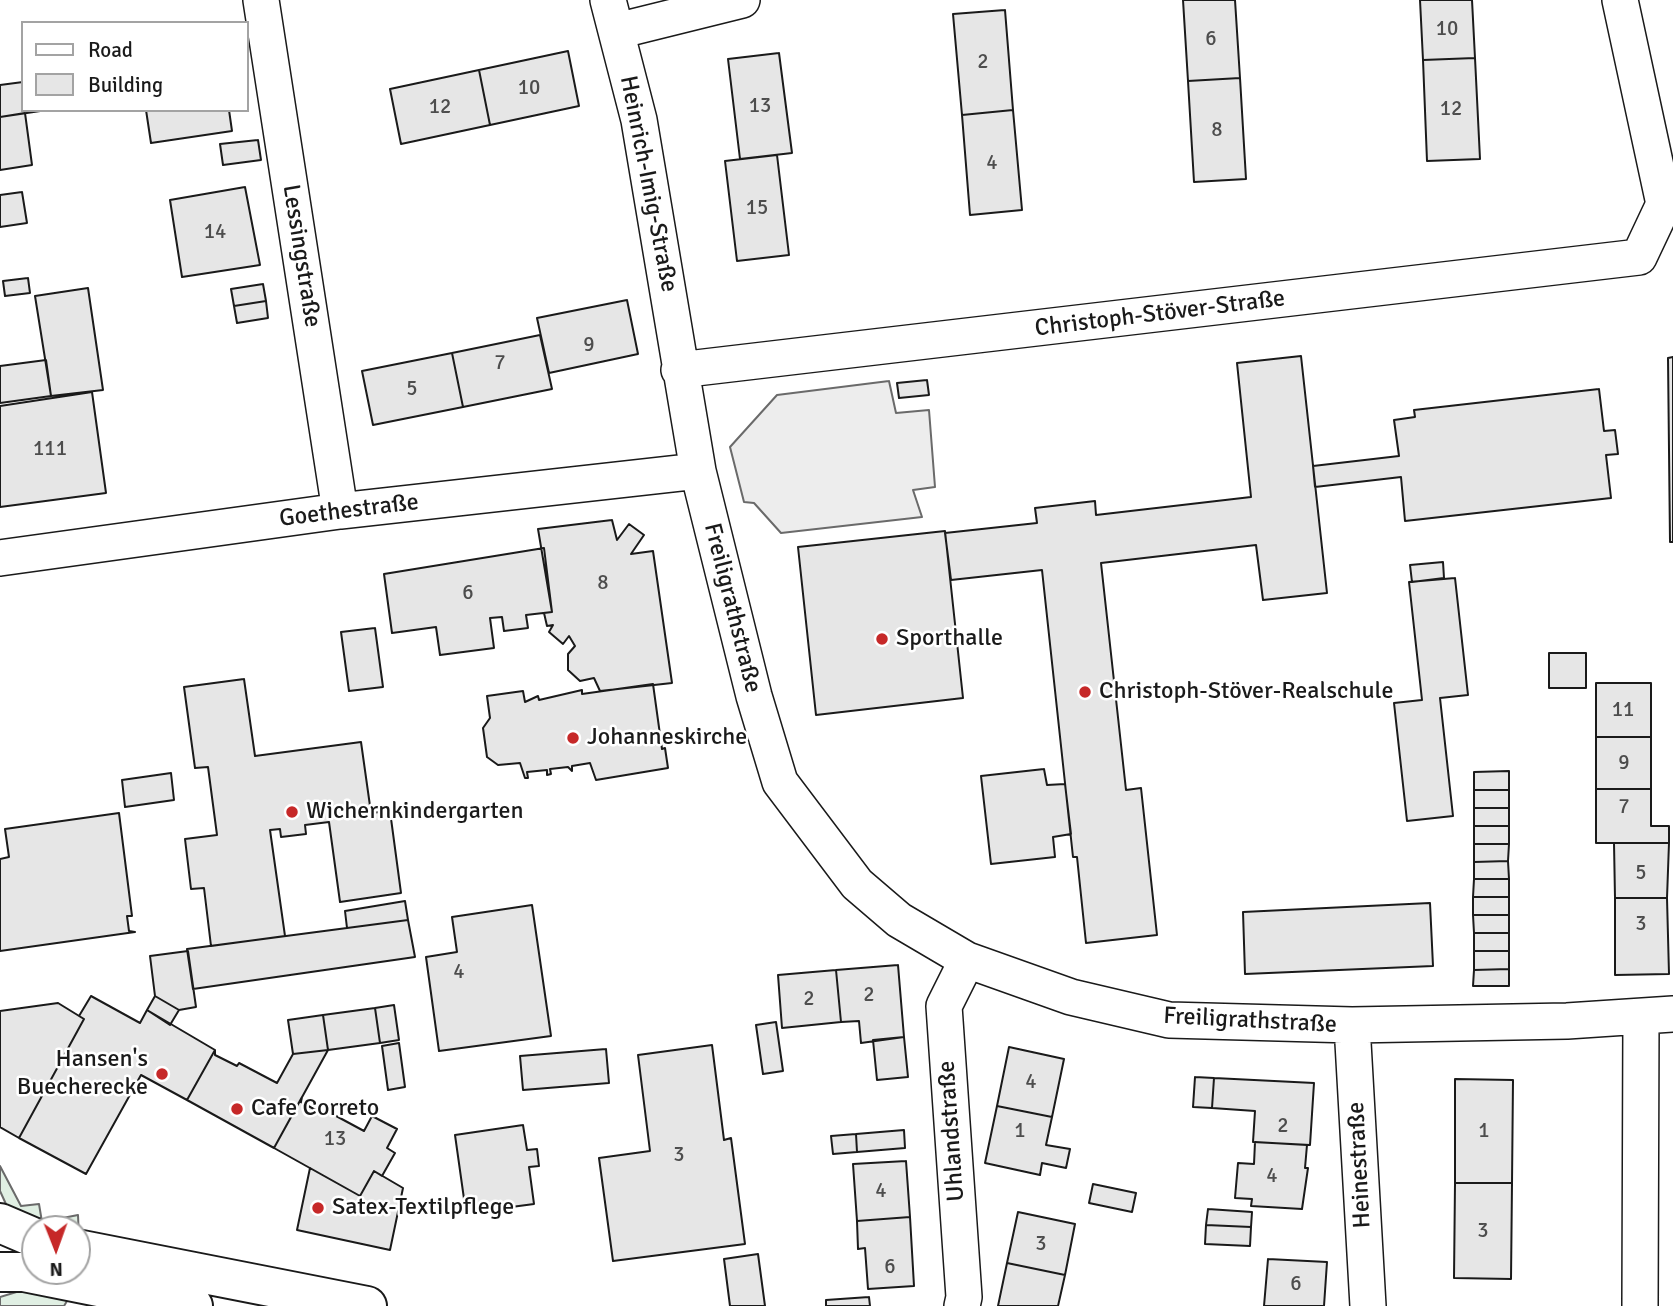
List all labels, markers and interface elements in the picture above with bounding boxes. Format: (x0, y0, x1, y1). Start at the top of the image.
house number: 10 (1436, 16, 1458, 42)
legend (21, 21, 248, 112)
house number: 6 (1205, 26, 1217, 52)
text: Road (88, 37, 133, 63)
house number: 2 (977, 49, 989, 75)
text: Building (88, 72, 163, 98)
street label: Heinrich-Imig-Straße (613, 73, 683, 295)
house number: 10 (518, 75, 540, 101)
house number: 13 (749, 93, 771, 119)
house number: 12 (429, 94, 451, 120)
house number: 12 (1440, 96, 1462, 122)
house number: 8 (1211, 117, 1223, 143)
house number: 4 (986, 150, 998, 176)
street label: Lessingstraße (276, 183, 326, 329)
house number: 15 (746, 195, 768, 221)
house number: 14 (204, 219, 226, 245)
street label: Christoph-Stöver-Straße (1033, 284, 1287, 344)
house number: 9 (583, 332, 595, 358)
house number: 7 (494, 350, 506, 376)
house number: 5 (406, 376, 418, 402)
house number: 111 (33, 436, 67, 462)
street label: Goethestraße (278, 488, 420, 534)
street label: Freiligrathstraße (697, 520, 767, 696)
house number: 8 (597, 570, 609, 596)
house number: 6 (462, 580, 474, 606)
place label: Sporthalle (896, 625, 1003, 653)
marker: Sporthalle (874, 631, 890, 647)
place label: Christoph-Stöver-Realschule (1099, 678, 1393, 706)
marker: Christoph-Stöver-Realschule (1077, 684, 1093, 700)
house number: 11 (1612, 697, 1634, 723)
place label: Johanneskirche (587, 724, 747, 752)
marker: Johanneskirche (565, 730, 581, 746)
house number: 9 (1618, 750, 1630, 776)
house number: 7 (1618, 794, 1630, 820)
place label: Wichernkindergarten (306, 798, 524, 826)
marker: Wichernkindergarten (284, 804, 300, 820)
house number: 5 (1635, 860, 1647, 886)
house number: 3 (1635, 911, 1647, 937)
house number: 4 (453, 959, 465, 985)
house number: 2 (863, 982, 875, 1008)
house number: 2 (803, 986, 815, 1012)
street label: Freiligrathstraße (1162, 1002, 1338, 1040)
place label: Hansen's Buecherecke (17, 1046, 148, 1102)
street label: Uhlandstraße (933, 1060, 971, 1202)
marker: Hansen's Buecherecke (154, 1066, 170, 1082)
house number: 4 (1025, 1069, 1037, 1095)
place label: Cafe Correto (251, 1095, 379, 1123)
marker: Cafe Correto (229, 1101, 245, 1117)
street label: Heinestraße (1342, 1101, 1378, 1229)
house number: 2 (1277, 1113, 1289, 1139)
house number: 1 (1014, 1118, 1026, 1144)
house number: 1 (1478, 1118, 1490, 1144)
house number: 13 (324, 1126, 346, 1152)
house number: 3 (673, 1142, 685, 1168)
house number: 4 (1266, 1163, 1278, 1189)
house number: 4 (875, 1178, 887, 1204)
place label: Satex-Textilpflege (332, 1194, 514, 1222)
marker: Satex-Textilpflege (310, 1200, 326, 1216)
north arrow (21, 1215, 91, 1285)
house number: 3 (1477, 1218, 1489, 1244)
house number: 3 (1035, 1231, 1047, 1257)
house number: 6 (884, 1254, 896, 1280)
text: N (50, 1257, 63, 1281)
house number: 6 (1290, 1271, 1302, 1297)

